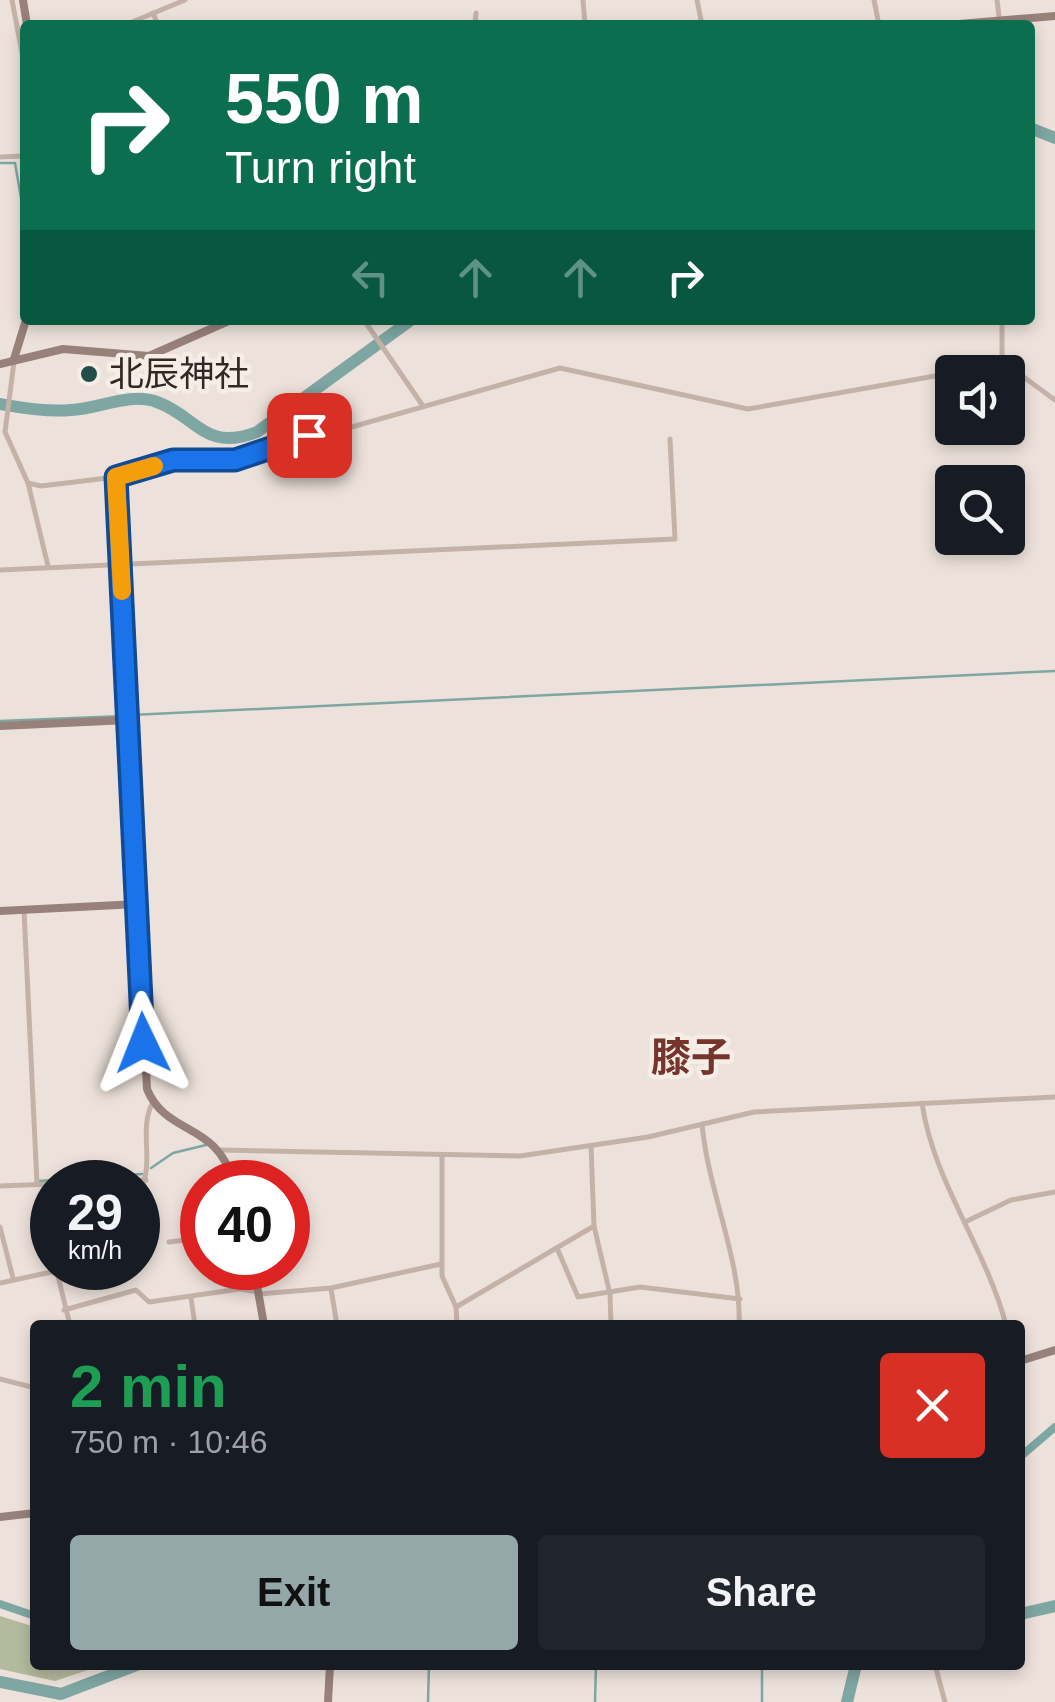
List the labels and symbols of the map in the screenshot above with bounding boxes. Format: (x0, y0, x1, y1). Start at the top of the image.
place label: 北辰神社 (109, 354, 249, 393)
marker: 北辰神社 (78, 363, 100, 385)
pin (267, 393, 352, 478)
position arrow (91, 991, 195, 1095)
district label: 膝子 (651, 1035, 731, 1079)
speed limit sign: 40 (180, 1160, 310, 1290)

